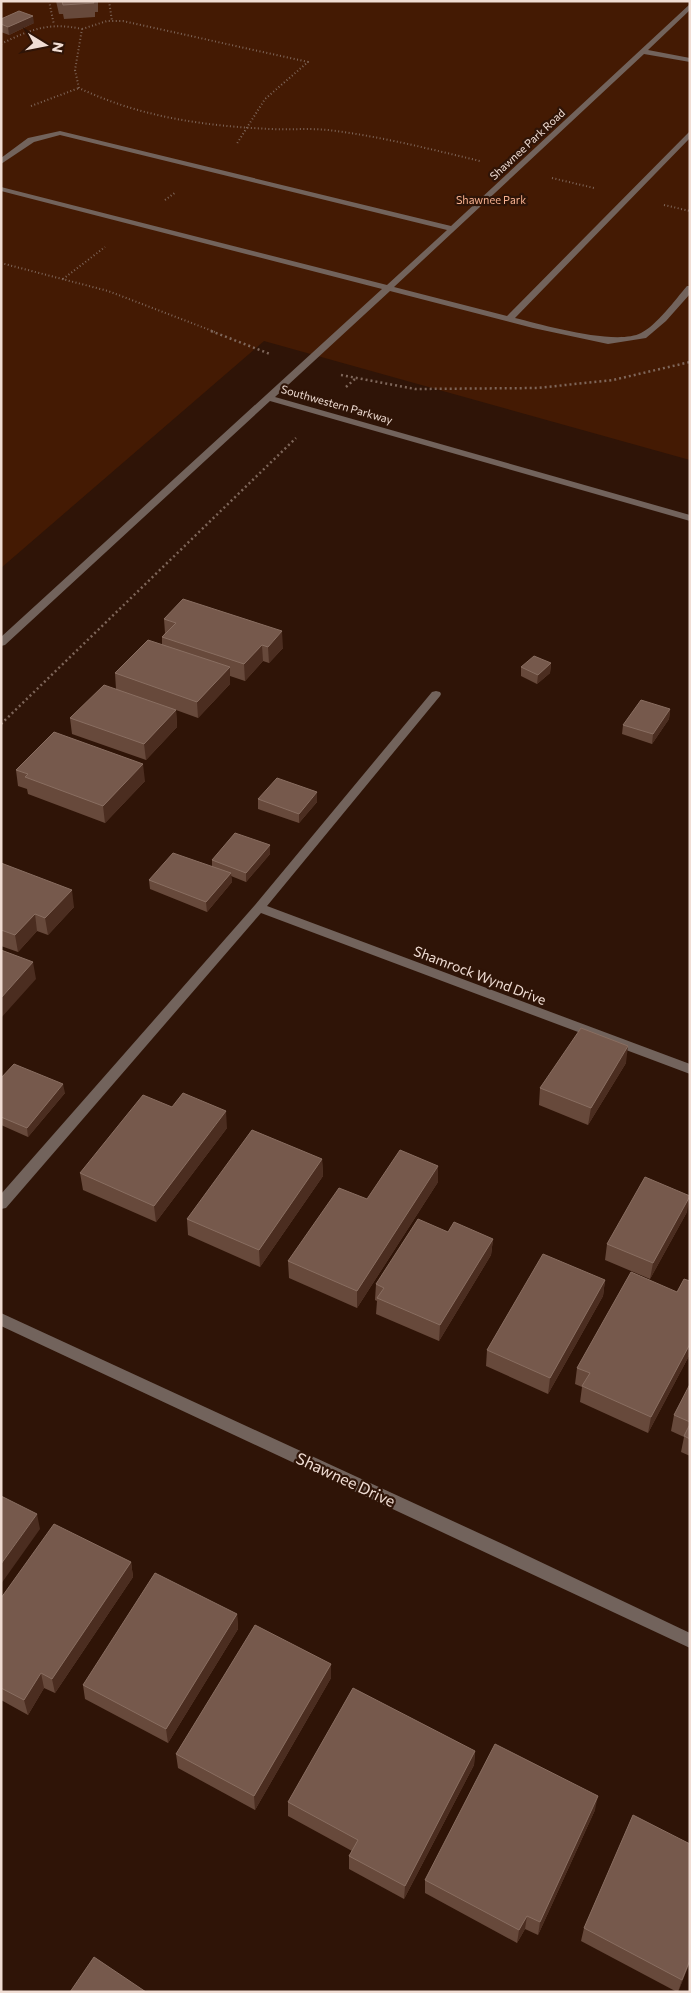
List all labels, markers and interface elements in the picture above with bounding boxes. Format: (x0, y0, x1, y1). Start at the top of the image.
north arrow (20, 20, 70, 70)
text: N (49, 41, 68, 54)
street label: Shawnee Park Road (487, 106, 567, 182)
park label: Shawnee Park (456, 193, 526, 206)
street label: Southwestern Parkway (280, 382, 395, 426)
street label: Shamrock Wynd Drive (411, 942, 549, 1008)
street label: Shawnee Drive (293, 1448, 399, 1510)

